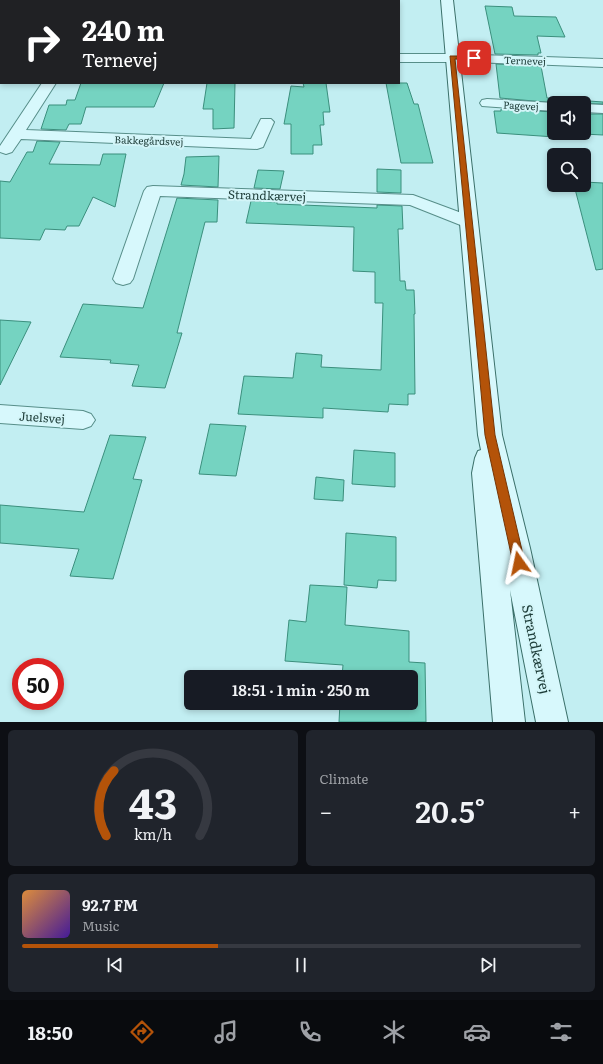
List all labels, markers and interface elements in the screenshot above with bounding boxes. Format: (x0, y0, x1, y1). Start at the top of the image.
text: 240 m (82, 8, 165, 50)
icon: right (16, 16, 68, 68)
pin (457, 41, 491, 75)
text: Ternevej (82, 46, 158, 73)
icon: arrive (463, 47, 485, 69)
street label: Ternevej (504, 52, 546, 68)
map controls (547, 96, 591, 192)
button: sound (547, 96, 591, 140)
street label: Pagevej (503, 97, 539, 113)
street label: Bakkegårdsvej (114, 131, 184, 149)
button: search (547, 148, 591, 192)
street label: Strandkærvej (228, 185, 306, 205)
street label: Juelsvej (18, 406, 66, 428)
position arrow (498, 542, 540, 584)
street label: Strandkærvej (518, 602, 556, 696)
speed limit sign: 50 (12, 658, 64, 710)
text: 18:51 · 1 min · 250 m (232, 678, 370, 701)
text: Climate (320, 769, 368, 788)
text: 43 (129, 770, 177, 832)
text: 20.5° (415, 788, 485, 832)
text: − (320, 794, 332, 827)
text: + (568, 794, 581, 827)
text: km/h (134, 823, 172, 844)
text: 92.7 FM (82, 893, 138, 916)
text: Music (82, 916, 119, 935)
icon: previous (104, 954, 126, 976)
icon: pause (290, 954, 312, 976)
icon: next (477, 954, 499, 976)
icon: directions (128, 1018, 156, 1046)
icon: music (212, 1018, 240, 1046)
icon: phone (296, 1018, 324, 1046)
icon: climate (380, 1018, 408, 1046)
icon: car (463, 1018, 491, 1046)
icon: filters (547, 1018, 575, 1046)
text: 18:50 (28, 1019, 73, 1046)

